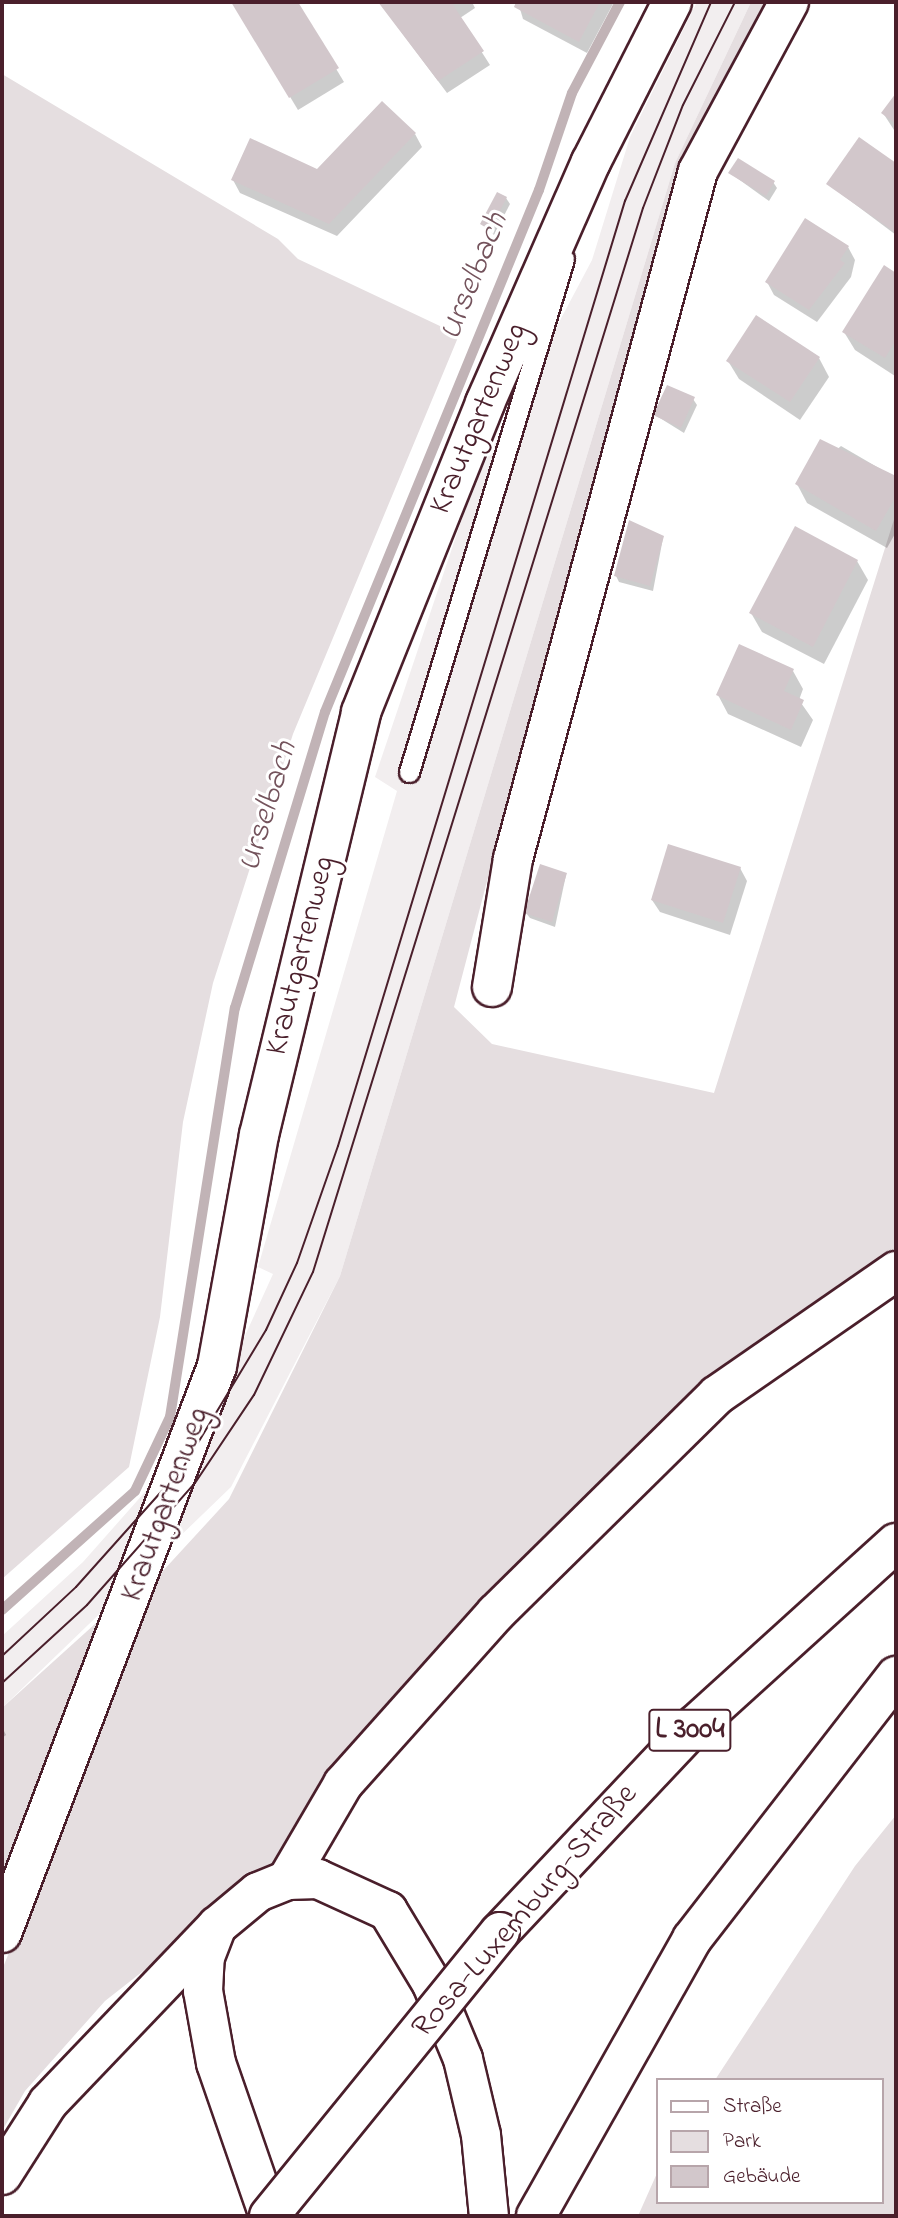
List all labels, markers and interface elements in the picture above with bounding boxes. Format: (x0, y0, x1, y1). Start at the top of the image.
water label: Urselbach (432, 208, 518, 346)
street label: Krautgartenweg (422, 318, 538, 520)
water label: Urselbach (231, 737, 307, 877)
street label: Krautgartenweg (259, 852, 345, 1060)
street label: Krautgartenweg (114, 1403, 220, 1607)
road number: L 3004 (648, 1704, 732, 1756)
street label: Rosa-Luxemburg-Straße (405, 1777, 647, 2047)
legend (656, 2078, 884, 2204)
text: Straße (723, 2092, 782, 2122)
text: Park (723, 2127, 761, 2157)
text: Gebäude (723, 2162, 800, 2192)

